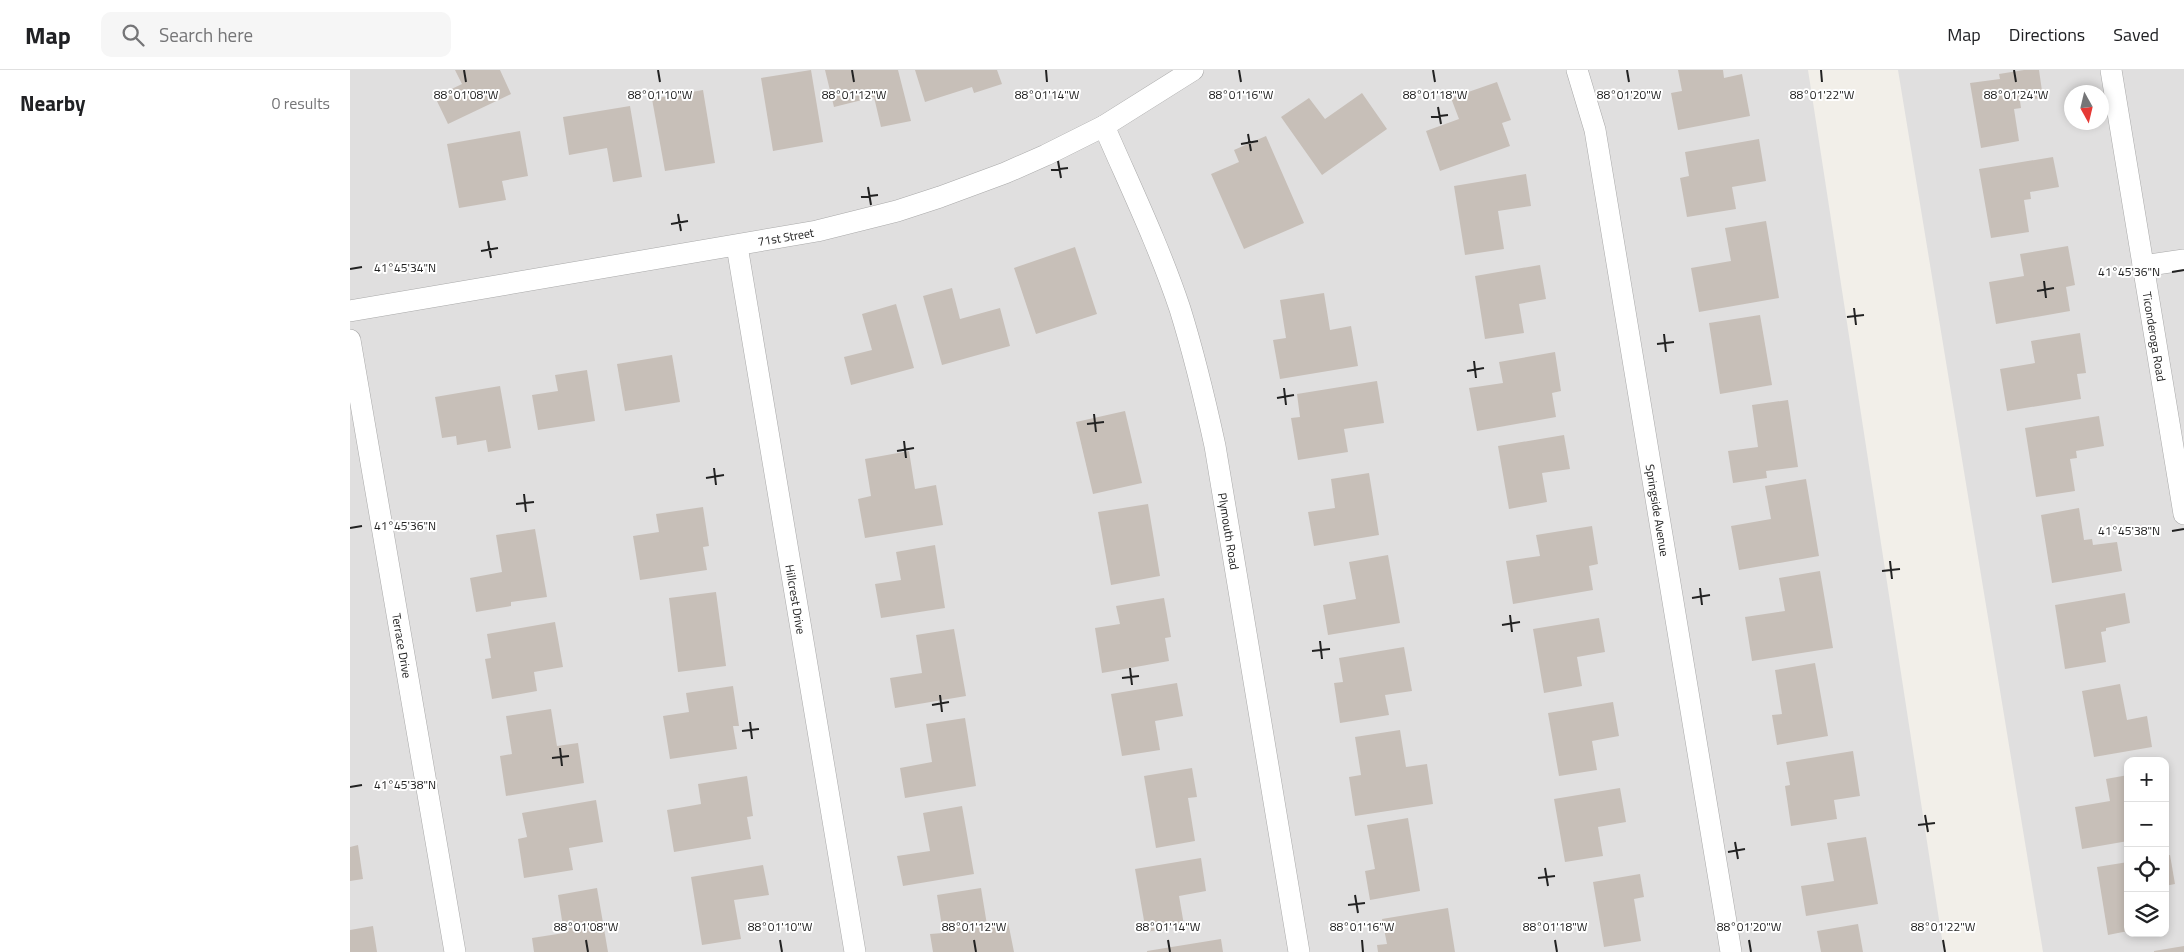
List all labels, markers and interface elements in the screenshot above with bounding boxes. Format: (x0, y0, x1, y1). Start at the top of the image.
search box (101, 12, 451, 57)
text: Map (25, 17, 71, 53)
text: Search here (159, 20, 253, 49)
icon: search (119, 21, 147, 49)
text: Map (1947, 21, 1981, 48)
text: Directions (2009, 21, 2085, 48)
text: Saved (2113, 21, 2159, 48)
text: 88°01'08"W (434, 85, 499, 104)
text: 88°01'10"W (628, 85, 693, 104)
text: 88°01'12"W (822, 85, 887, 104)
text: 88°01'14"W (1015, 85, 1080, 104)
text: 88°01'16"W (1209, 85, 1274, 104)
text: 88°01'18"W (1403, 85, 1468, 104)
text: 88°01'20"W (1597, 85, 1662, 104)
text: 88°01'22"W (1790, 85, 1855, 104)
text: 88°01'24"W (1984, 85, 2049, 104)
north arrow (2064, 85, 2109, 130)
text: Nearby (20, 87, 85, 119)
text: 0 results (271, 91, 330, 115)
street label: 71st Street (756, 222, 816, 251)
text: 41°45'34"N (374, 258, 436, 277)
text: 41°45'36"N (2098, 262, 2160, 281)
street label: Ticonderoga Road (2138, 290, 2172, 383)
street label: Springside Avenue (1641, 463, 1675, 558)
street label: Plymouth Road (1213, 491, 1245, 571)
text: 41°45'36"N (374, 516, 436, 535)
text: 41°45'38"N (2098, 521, 2160, 540)
street label: Hillcrest Drive (781, 563, 811, 635)
street label: Terrace Drive (387, 612, 417, 680)
map controls (2124, 757, 2169, 937)
button: + (2124, 757, 2169, 802)
text: 41°45'38"N (374, 775, 436, 794)
button: − (2124, 802, 2169, 847)
button: locate (2124, 847, 2169, 892)
button: layers (2124, 892, 2169, 937)
text: 88°01'08"W (554, 917, 619, 936)
text: 88°01'10"W (748, 917, 813, 936)
text: 88°01'12"W (942, 917, 1007, 936)
text: 88°01'14"W (1136, 917, 1201, 936)
text: 88°01'16"W (1330, 917, 1395, 936)
text: 88°01'18"W (1523, 917, 1588, 936)
text: 88°01'20"W (1717, 917, 1782, 936)
text: 88°01'22"W (1911, 917, 1976, 936)

